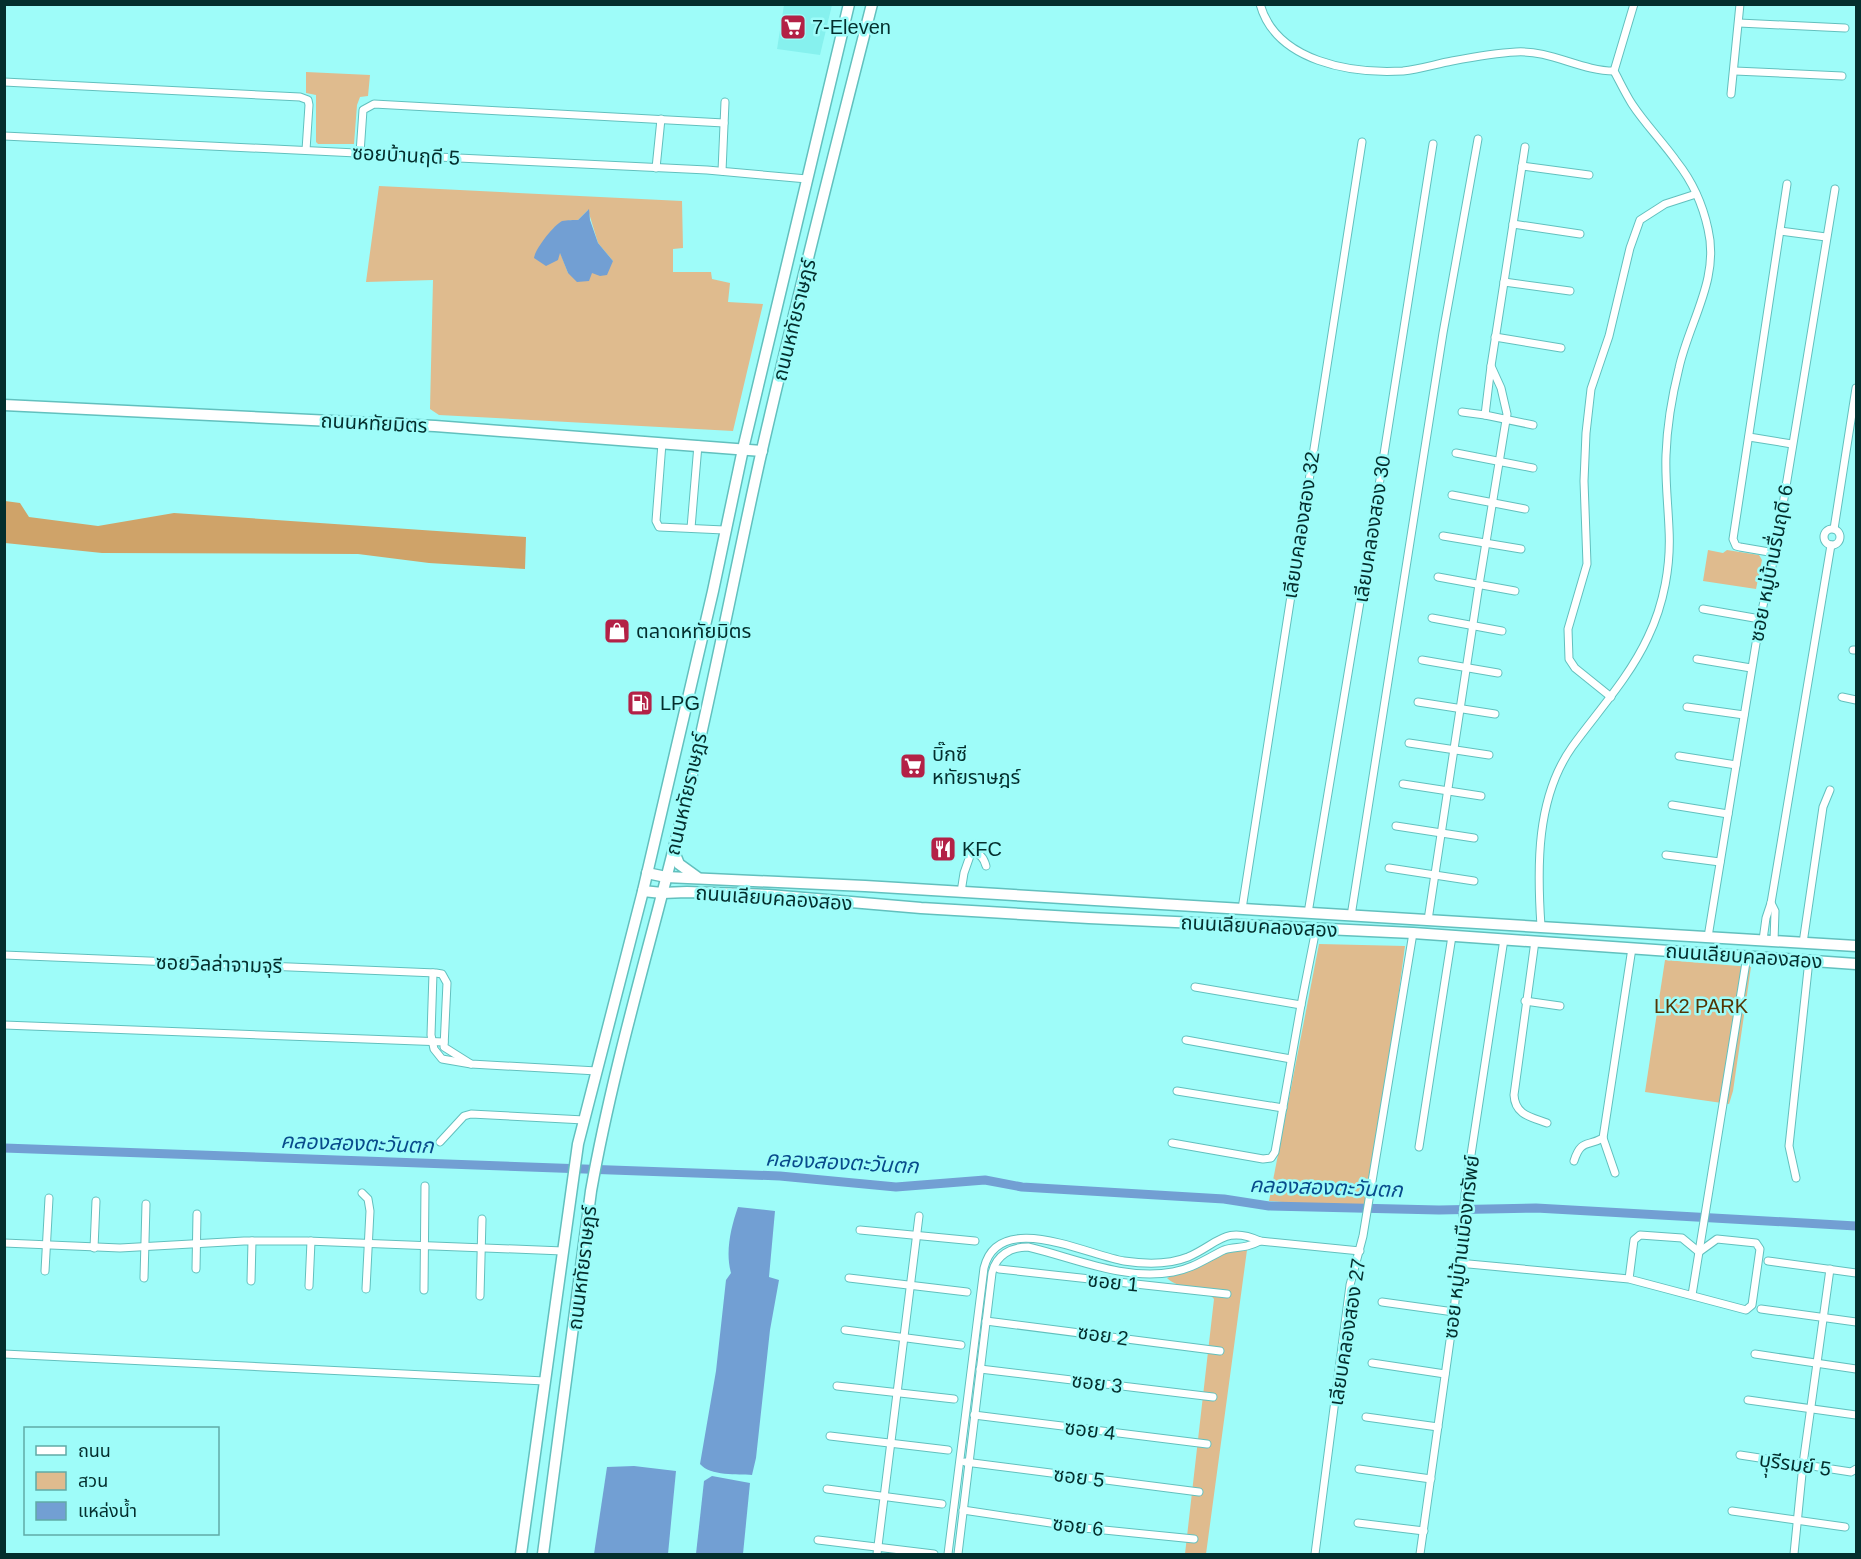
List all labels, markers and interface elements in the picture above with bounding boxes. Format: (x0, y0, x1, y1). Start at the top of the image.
supermarket icon: 7-Eleven (778, 12, 808, 42)
place label: 7-Eleven (812, 16, 891, 38)
street label: ซอยบ้านฤดี 5 (352, 141, 460, 169)
street label: ถนนหทัยราษฎร์ (768, 256, 820, 383)
street label: ถนนหทัยมิตร (320, 409, 428, 437)
street label: เลียบคลองสอง 32 (1279, 450, 1323, 600)
street label: เลียบคลองสอง 30 (1350, 454, 1394, 604)
street label: ซอย หมู่บ้านรื่นฤดี 6 (1742, 482, 1799, 644)
shop icon: ตลาดหทัยมิตร (602, 616, 632, 646)
place label: ตลาดหทัยมิตร (636, 620, 751, 642)
fuel station icon: LPG (625, 688, 655, 718)
place label: LPG (660, 692, 700, 714)
street label: ถนนหทัยราษฎร์ (661, 730, 711, 857)
place label: บิ๊กซี หทัยราษฎร์ (932, 741, 1021, 788)
supermarket icon: บิ๊กซี หทัยราษฎร์ (898, 751, 928, 781)
restaurant icon: KFC (928, 834, 958, 864)
place label: KFC (962, 838, 1002, 860)
street label: ถนนเลียบคลองสอง (695, 882, 853, 914)
street label: ถนนเลียบคลองสอง (1180, 911, 1338, 941)
street label: ถนนเลียบคลองสอง (1665, 940, 1823, 972)
street label: ซอยวิลล่าจามจุรี (155, 951, 283, 978)
park label: LK2 PARK (1654, 995, 1749, 1017)
water label: คลองสองตะวันตก (280, 1129, 435, 1157)
water label: คลองสองตะวันตก (765, 1147, 920, 1178)
street label: ซอย หมู่บ้านเมืองทรัพย์ (1439, 1154, 1485, 1340)
water label: คลองสองตะวันตก (1249, 1173, 1404, 1201)
street label: ถนนหทัยราษฎร์ (563, 1204, 601, 1331)
street label: เลียบคลองสอง 27 (1325, 1257, 1369, 1407)
street label: ซอย 1 (1086, 1268, 1140, 1296)
street label: ซอย 2 (1076, 1321, 1130, 1349)
street label: ซอย 3 (1070, 1369, 1124, 1397)
street label: ซอย 4 (1063, 1416, 1117, 1444)
legend (24, 1427, 219, 1535)
text: ถนน (78, 1441, 111, 1461)
street label: บุุรีรมย์ 5 (1757, 1448, 1832, 1486)
street label: ซอย 5 (1052, 1463, 1106, 1491)
text: สวน (78, 1471, 108, 1491)
text: แหล่งน้ำ (78, 1498, 137, 1521)
street label: ซอย 6 (1051, 1512, 1105, 1540)

